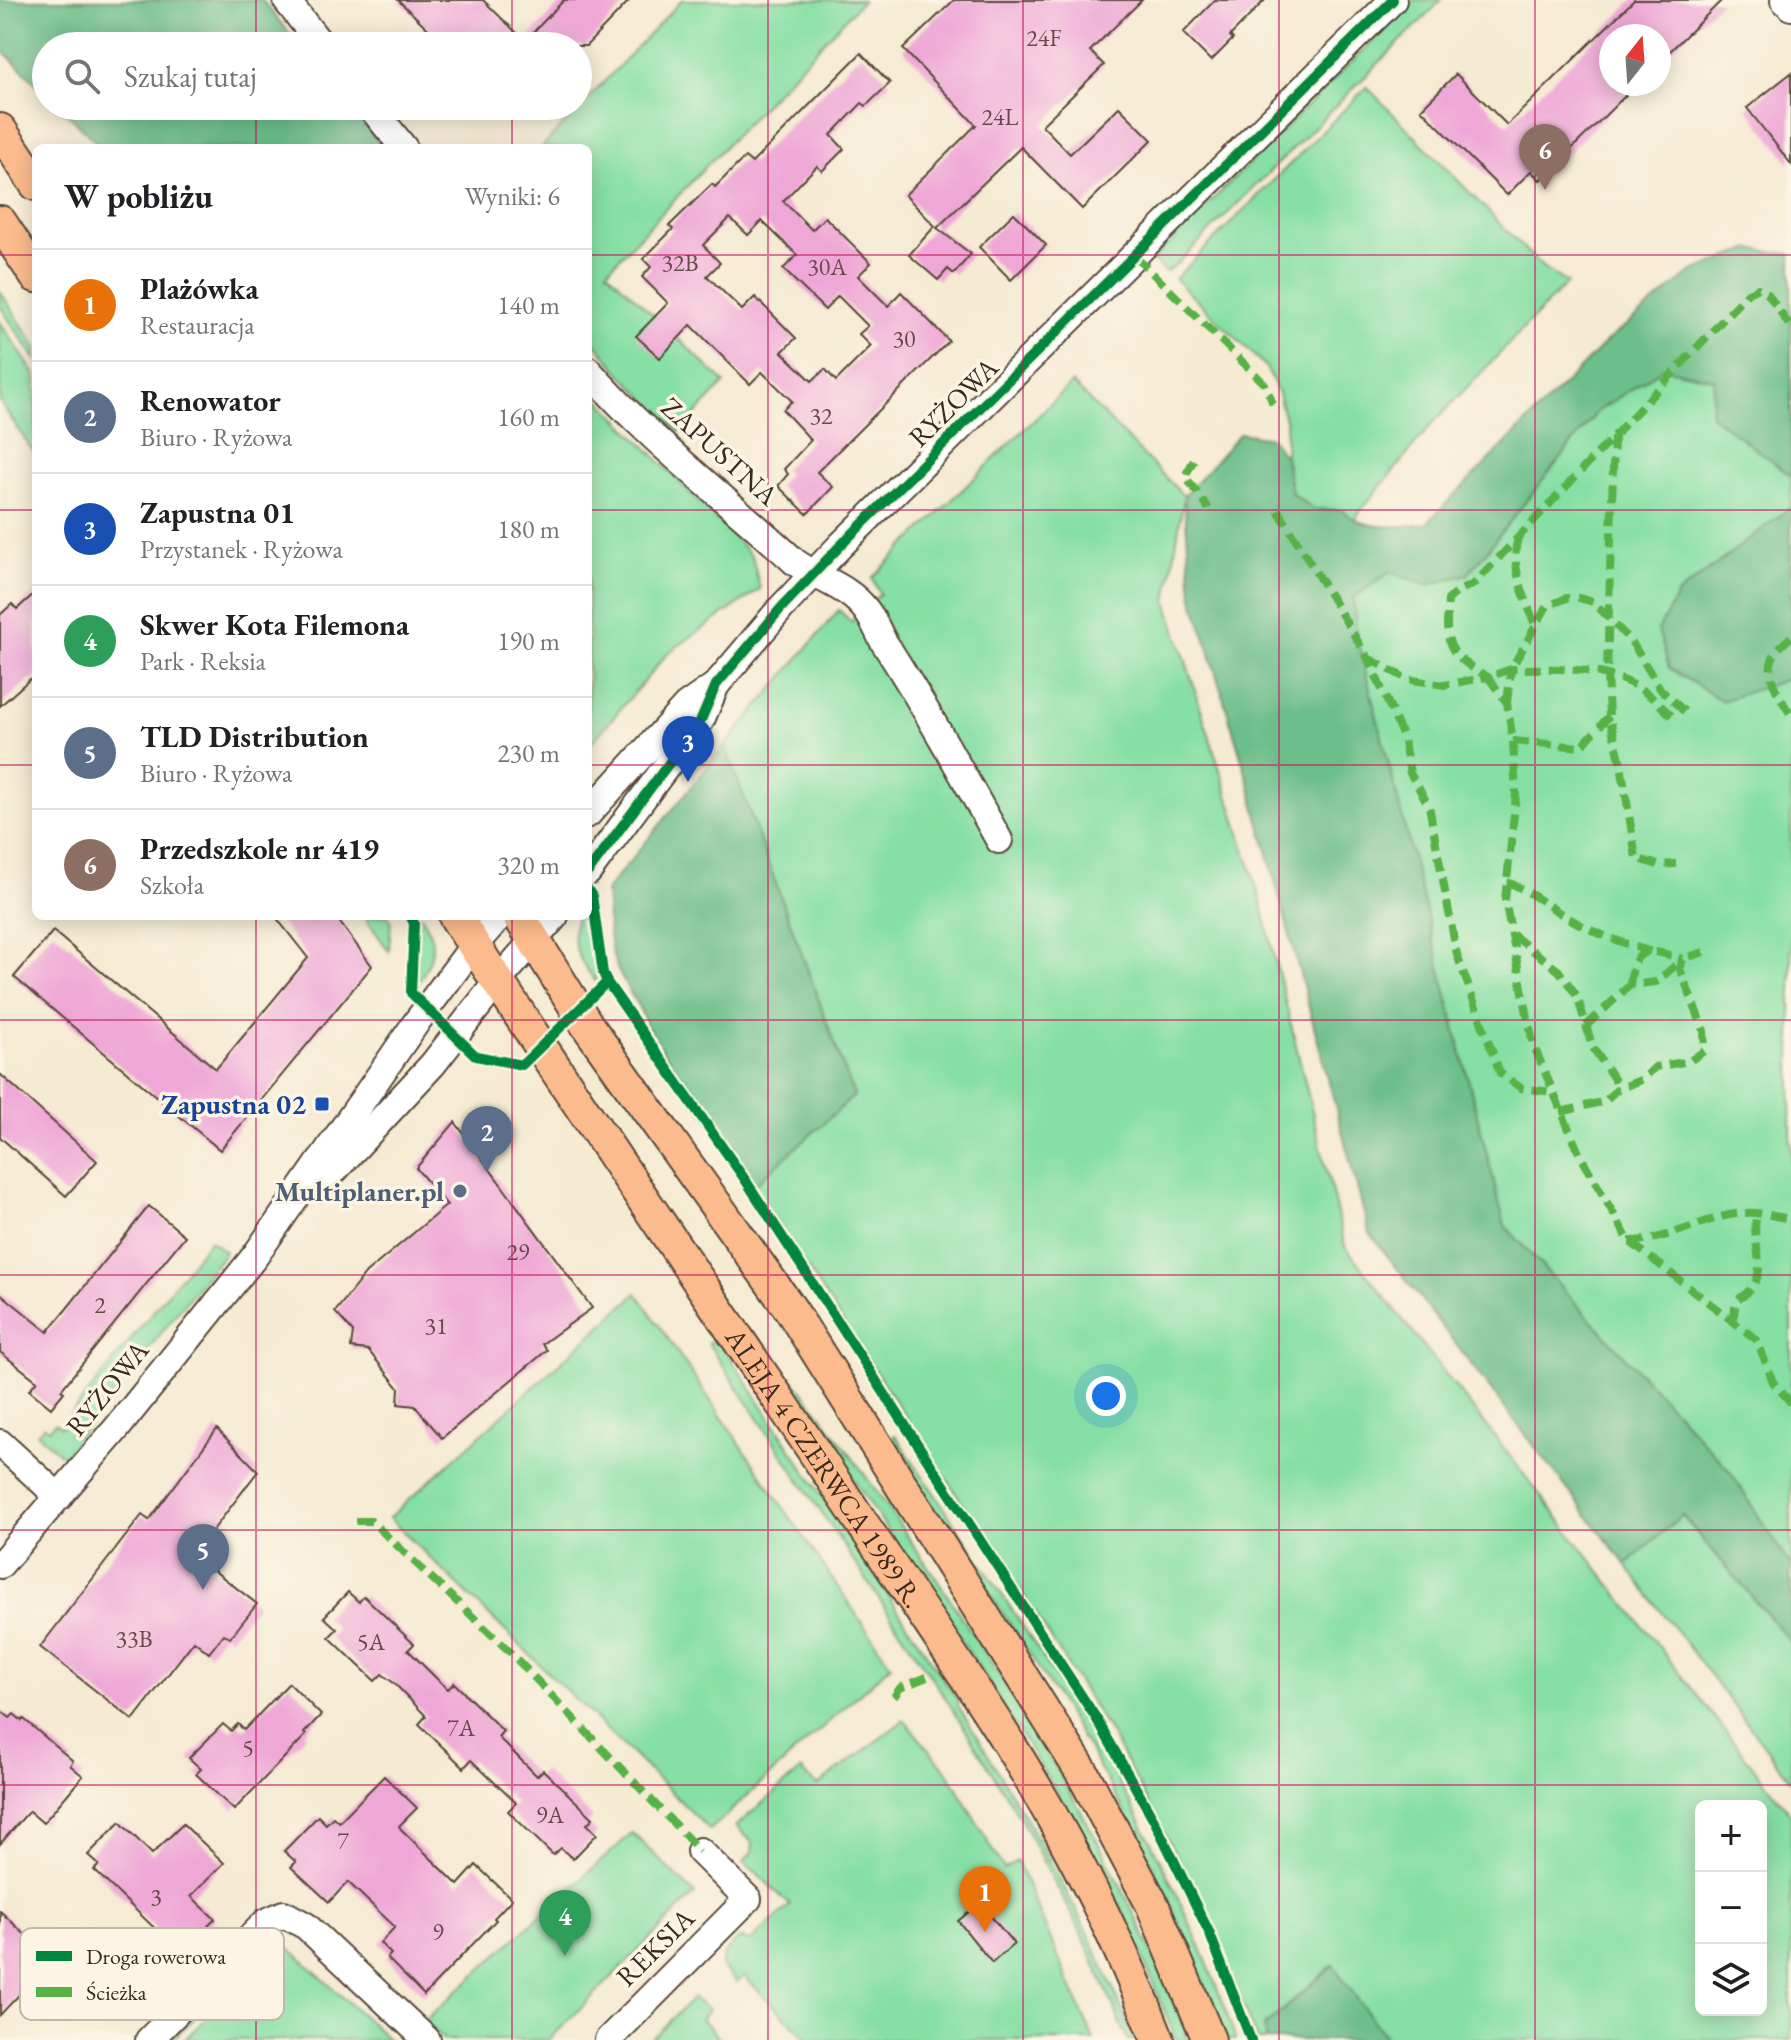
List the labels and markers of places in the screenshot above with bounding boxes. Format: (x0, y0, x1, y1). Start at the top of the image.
pin: 6 (1519, 124, 1571, 190)
pin: 3 (662, 716, 714, 782)
place label: Zapustna 02 (161, 1086, 306, 1122)
marker: Zapustna 02 (313, 1095, 331, 1113)
pin: 2 (461, 1106, 513, 1172)
place label: Multiplaner.pl (275, 1173, 444, 1209)
marker: Multiplaner.pl (451, 1182, 469, 1200)
pin: 5 (177, 1524, 229, 1590)
pin: 1 (959, 1866, 1011, 1932)
pin: 4 (539, 1890, 591, 1956)

